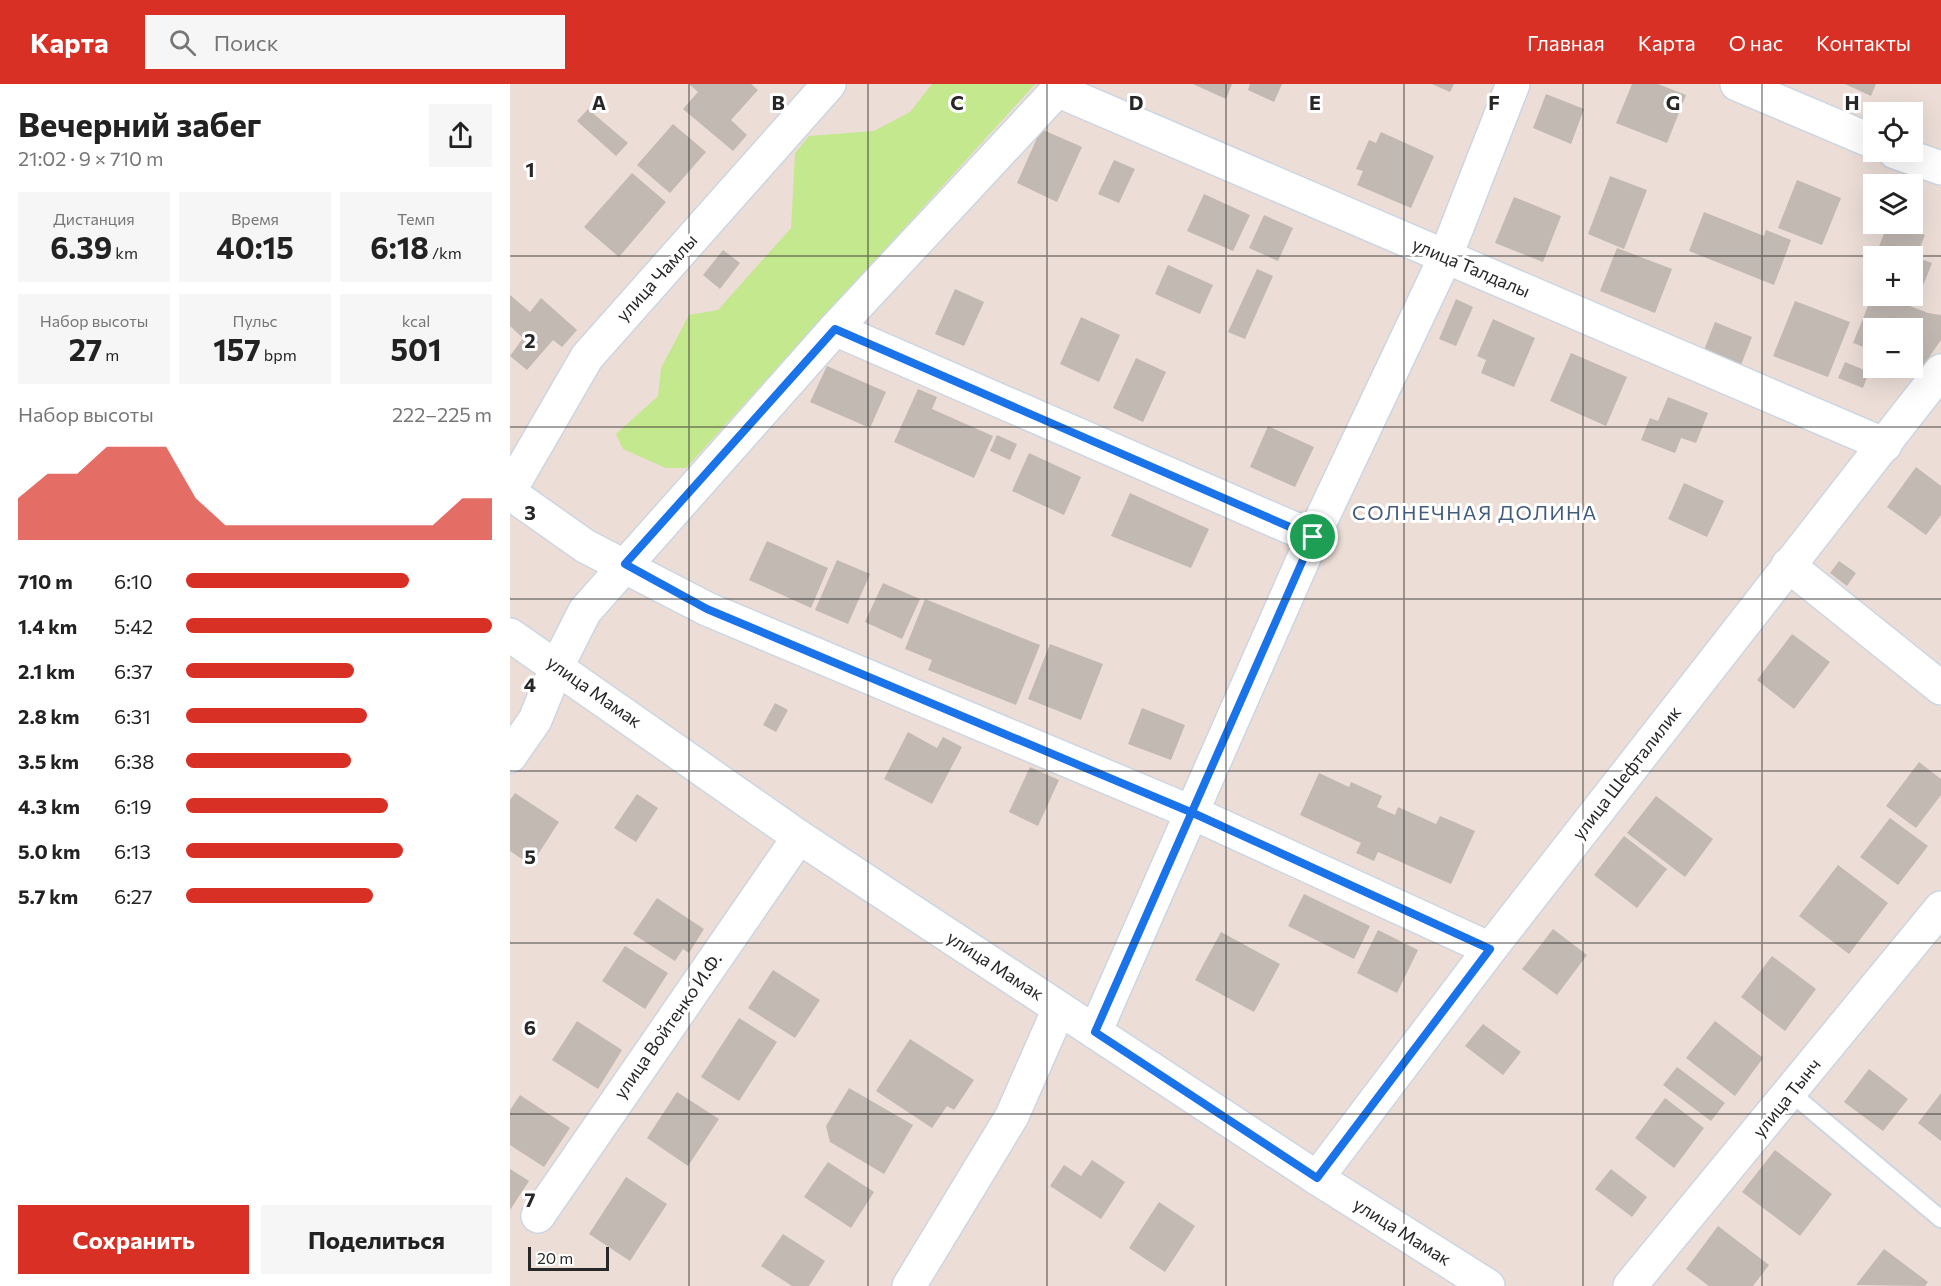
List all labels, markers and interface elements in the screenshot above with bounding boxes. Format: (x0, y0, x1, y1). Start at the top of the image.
search box (145, 15, 565, 69)
text: Карта (30, 25, 109, 59)
icon: search (166, 26, 199, 59)
text: Поиск (214, 29, 278, 56)
text: Главная (1527, 30, 1605, 55)
text: Карта (1638, 30, 1696, 55)
text: О нас (1729, 30, 1783, 55)
text: Контакты (1816, 30, 1911, 55)
text: A (592, 90, 606, 114)
text: B (771, 90, 785, 114)
text: C (950, 90, 964, 114)
text: D (1129, 90, 1143, 114)
text: E (1309, 90, 1321, 114)
text: F (1488, 90, 1500, 114)
text: G (1666, 90, 1680, 114)
text: H (1845, 90, 1860, 114)
map controls (1863, 102, 1923, 378)
button: locate (1863, 102, 1923, 162)
text: Вечерний забег (18, 103, 261, 144)
button: share (429, 104, 492, 167)
text: 21:02 · 9 × 710 m (18, 146, 163, 170)
text: 1 (525, 157, 535, 181)
button: layers (1863, 174, 1923, 234)
text: Дистанция (53, 209, 135, 228)
text: Время (231, 209, 279, 228)
text: Темп (397, 209, 435, 228)
text: 6.39 (50, 228, 112, 265)
text: 40:15 (216, 228, 294, 265)
text: 6:18 (370, 228, 429, 265)
street label: улица Чамлы (611, 229, 701, 326)
street label: улица Талдалы (1409, 232, 1534, 302)
text: km (112, 243, 138, 262)
text: /km (429, 243, 462, 262)
button: + (1863, 246, 1923, 306)
text: Набор высоты (40, 311, 148, 330)
text: Пульс (232, 311, 278, 330)
text: kcal (402, 311, 430, 330)
button: − (1863, 318, 1923, 378)
text: 2 (524, 328, 536, 352)
text: 27 (69, 330, 102, 367)
text: 157 (213, 330, 261, 367)
text: 501 (390, 330, 442, 367)
text: m (102, 345, 119, 364)
text: bpm (261, 345, 297, 364)
text: Набор высоты (18, 402, 154, 426)
text: 222–225 m (392, 402, 492, 426)
text: 3 (524, 500, 536, 524)
district label: СОЛНЕЧНАЯ ДОЛИНА (1352, 500, 1598, 524)
pin (1287, 511, 1338, 562)
icon: arrive (1296, 520, 1329, 553)
text: 710 m (18, 569, 73, 593)
text: 6:10 (114, 569, 152, 593)
text: 1.4 km (18, 614, 77, 638)
text: 5:42 (114, 614, 153, 638)
street label: улица Мамак (543, 650, 647, 732)
text: 2.1 km (18, 659, 75, 683)
text: 6:37 (114, 659, 153, 683)
text: 4 (524, 672, 536, 696)
street label: улица Шефталилик (1567, 701, 1686, 844)
text: 2.8 km (18, 704, 80, 728)
text: 6:31 (114, 704, 151, 728)
text: 3.5 km (18, 749, 79, 773)
text: 6:38 (114, 749, 154, 773)
text: 4.3 km (18, 794, 80, 818)
text: 6:19 (114, 794, 152, 818)
text: 5.0 km (18, 839, 80, 863)
text: 6:13 (114, 839, 151, 863)
text: 5 (524, 844, 536, 868)
text: 5.7 km (18, 884, 78, 908)
text: 6:27 (114, 884, 152, 908)
street label: улица Мамак (943, 926, 1048, 1005)
street label: улица Войтенко И.Ф. (608, 948, 726, 1103)
text: 6 (524, 1015, 536, 1039)
street label: улица Тынч (1748, 1053, 1825, 1141)
text: 7 (525, 1187, 536, 1211)
street label: улица Мамак (1350, 1192, 1456, 1270)
button: Сохранить (18, 1205, 249, 1274)
button: Поделиться (261, 1205, 492, 1274)
scale bar (528, 1244, 609, 1272)
text: 20 m (537, 1248, 573, 1267)

